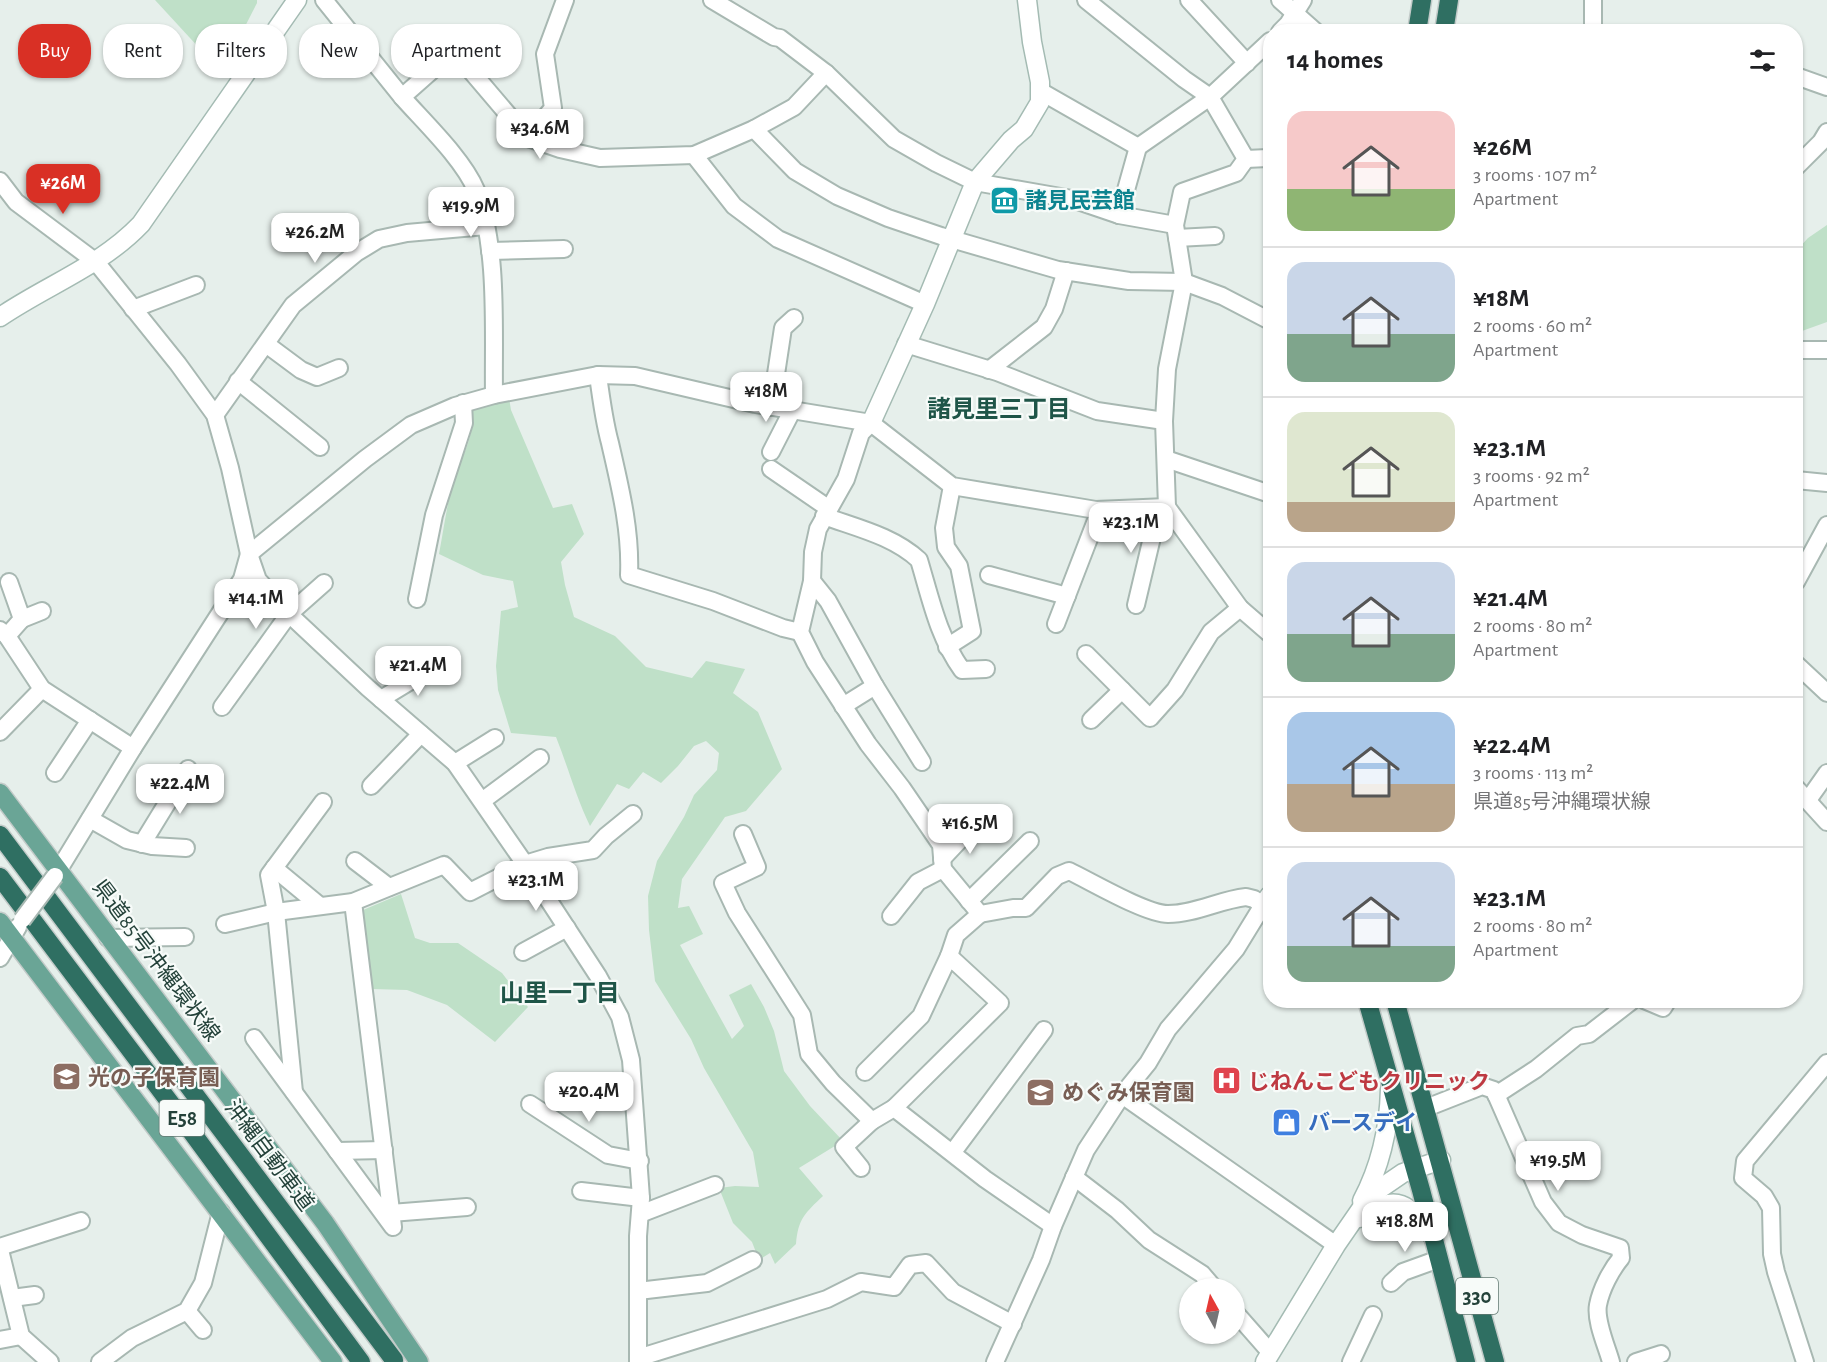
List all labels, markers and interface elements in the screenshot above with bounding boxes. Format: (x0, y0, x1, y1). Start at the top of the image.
chip: Buy (18, 24, 91, 78)
chip: Rent (103, 24, 183, 78)
chip: Filters (195, 24, 287, 78)
chip: New (299, 24, 379, 78)
chip: Apartment (391, 24, 522, 78)
icon: filters (1746, 44, 1779, 77)
text: 14 homes (1287, 47, 1383, 73)
pin: ¥34.6M (491, 109, 589, 160)
text: ¥34.6M (510, 118, 570, 138)
text: ¥26M (1473, 134, 1532, 160)
icon: home (1335, 135, 1407, 207)
pin: ¥26M (27, 164, 99, 215)
text: 3 rooms · 107 m² (1473, 165, 1597, 185)
text: ¥26M (40, 173, 86, 193)
museum icon: 諸見民芸館 (988, 184, 1020, 216)
pin: ¥19.9M (422, 187, 520, 238)
place label: 諸見民芸館 (1025, 189, 1135, 212)
text: Apartment (1473, 189, 1558, 209)
text: ¥19.9M (442, 196, 500, 216)
pin: ¥26.2M (266, 213, 364, 264)
text: ¥26.2M (285, 222, 345, 242)
text: ¥18M (1473, 285, 1530, 311)
icon: home (1335, 286, 1407, 358)
text: 2 rooms · 60 m² (1473, 316, 1592, 336)
text: Apartment (1473, 340, 1558, 360)
pin: ¥18M (730, 372, 802, 423)
text: ¥18M (744, 381, 788, 401)
district label: 諸見里三丁目 (927, 396, 1071, 422)
text: ¥23.1M (1473, 435, 1546, 461)
icon: home (1335, 436, 1407, 508)
text: 3 rooms · 92 m² (1473, 466, 1590, 486)
text: Apartment (1473, 490, 1558, 510)
pin: ¥23.1M (1082, 503, 1180, 554)
text: ¥23.1M (1103, 512, 1159, 532)
pin: ¥14.1M (207, 579, 305, 630)
text: ¥21.4M (1473, 585, 1548, 611)
icon: home (1335, 586, 1407, 658)
text: ¥14.1M (228, 588, 284, 608)
text: 2 rooms · 80 m² (1473, 616, 1592, 636)
text: Apartment (1473, 640, 1558, 660)
pin: ¥21.4M (369, 646, 467, 697)
text: ¥21.4M (389, 655, 447, 675)
text: ¥22.4M (1473, 732, 1551, 758)
icon: home (1335, 736, 1407, 808)
text: 3 rooms · 113 m² (1473, 763, 1593, 783)
pin: ¥22.4M (131, 764, 229, 815)
text: ¥22.4M (150, 773, 210, 793)
text: 県道85号沖縄環状線 (1473, 792, 1651, 812)
pin: ¥16.5M (921, 804, 1019, 855)
text: ¥16.5M (942, 813, 998, 833)
pin: ¥23.1M (487, 861, 585, 912)
text: ¥23.1M (508, 870, 564, 890)
street label: 県道85号沖縄環状線 (89, 875, 225, 1045)
text: ¥23.1M (1473, 885, 1546, 911)
icon: home (1335, 886, 1407, 958)
text: 2 rooms · 80 m² (1473, 916, 1592, 936)
text: Apartment (1473, 940, 1558, 960)
district label: 山里一丁目 (500, 981, 620, 1006)
school or university icon: 光の子保育園 (51, 1061, 83, 1093)
hospital icon: じねんこどもクリニック (1211, 1065, 1243, 1097)
place label: 光の子保育園 (88, 1066, 220, 1089)
place label: じねんこどもクリニック (1248, 1070, 1490, 1093)
pin: ¥20.4M (540, 1072, 638, 1123)
school or university icon: めぐみ保育園 (1025, 1076, 1057, 1108)
text: ¥20.4M (559, 1081, 619, 1101)
place label: めぐみ保育園 (1062, 1081, 1195, 1104)
street label: 沖縄自動車道 (221, 1096, 319, 1215)
road number: E58 (160, 1100, 204, 1136)
shop icon: バースデイ (1271, 1106, 1303, 1138)
place label: バースデイ (1308, 1110, 1417, 1134)
pin: ¥19.5M (1509, 1141, 1607, 1192)
text: ¥19.5M (1530, 1150, 1586, 1170)
pin: ¥18.8M (1356, 1202, 1454, 1253)
text: ¥18.8M (1376, 1211, 1434, 1231)
north arrow (1179, 1278, 1245, 1344)
map controls (1179, 1278, 1245, 1344)
road number: 330 (1456, 1278, 1498, 1314)

